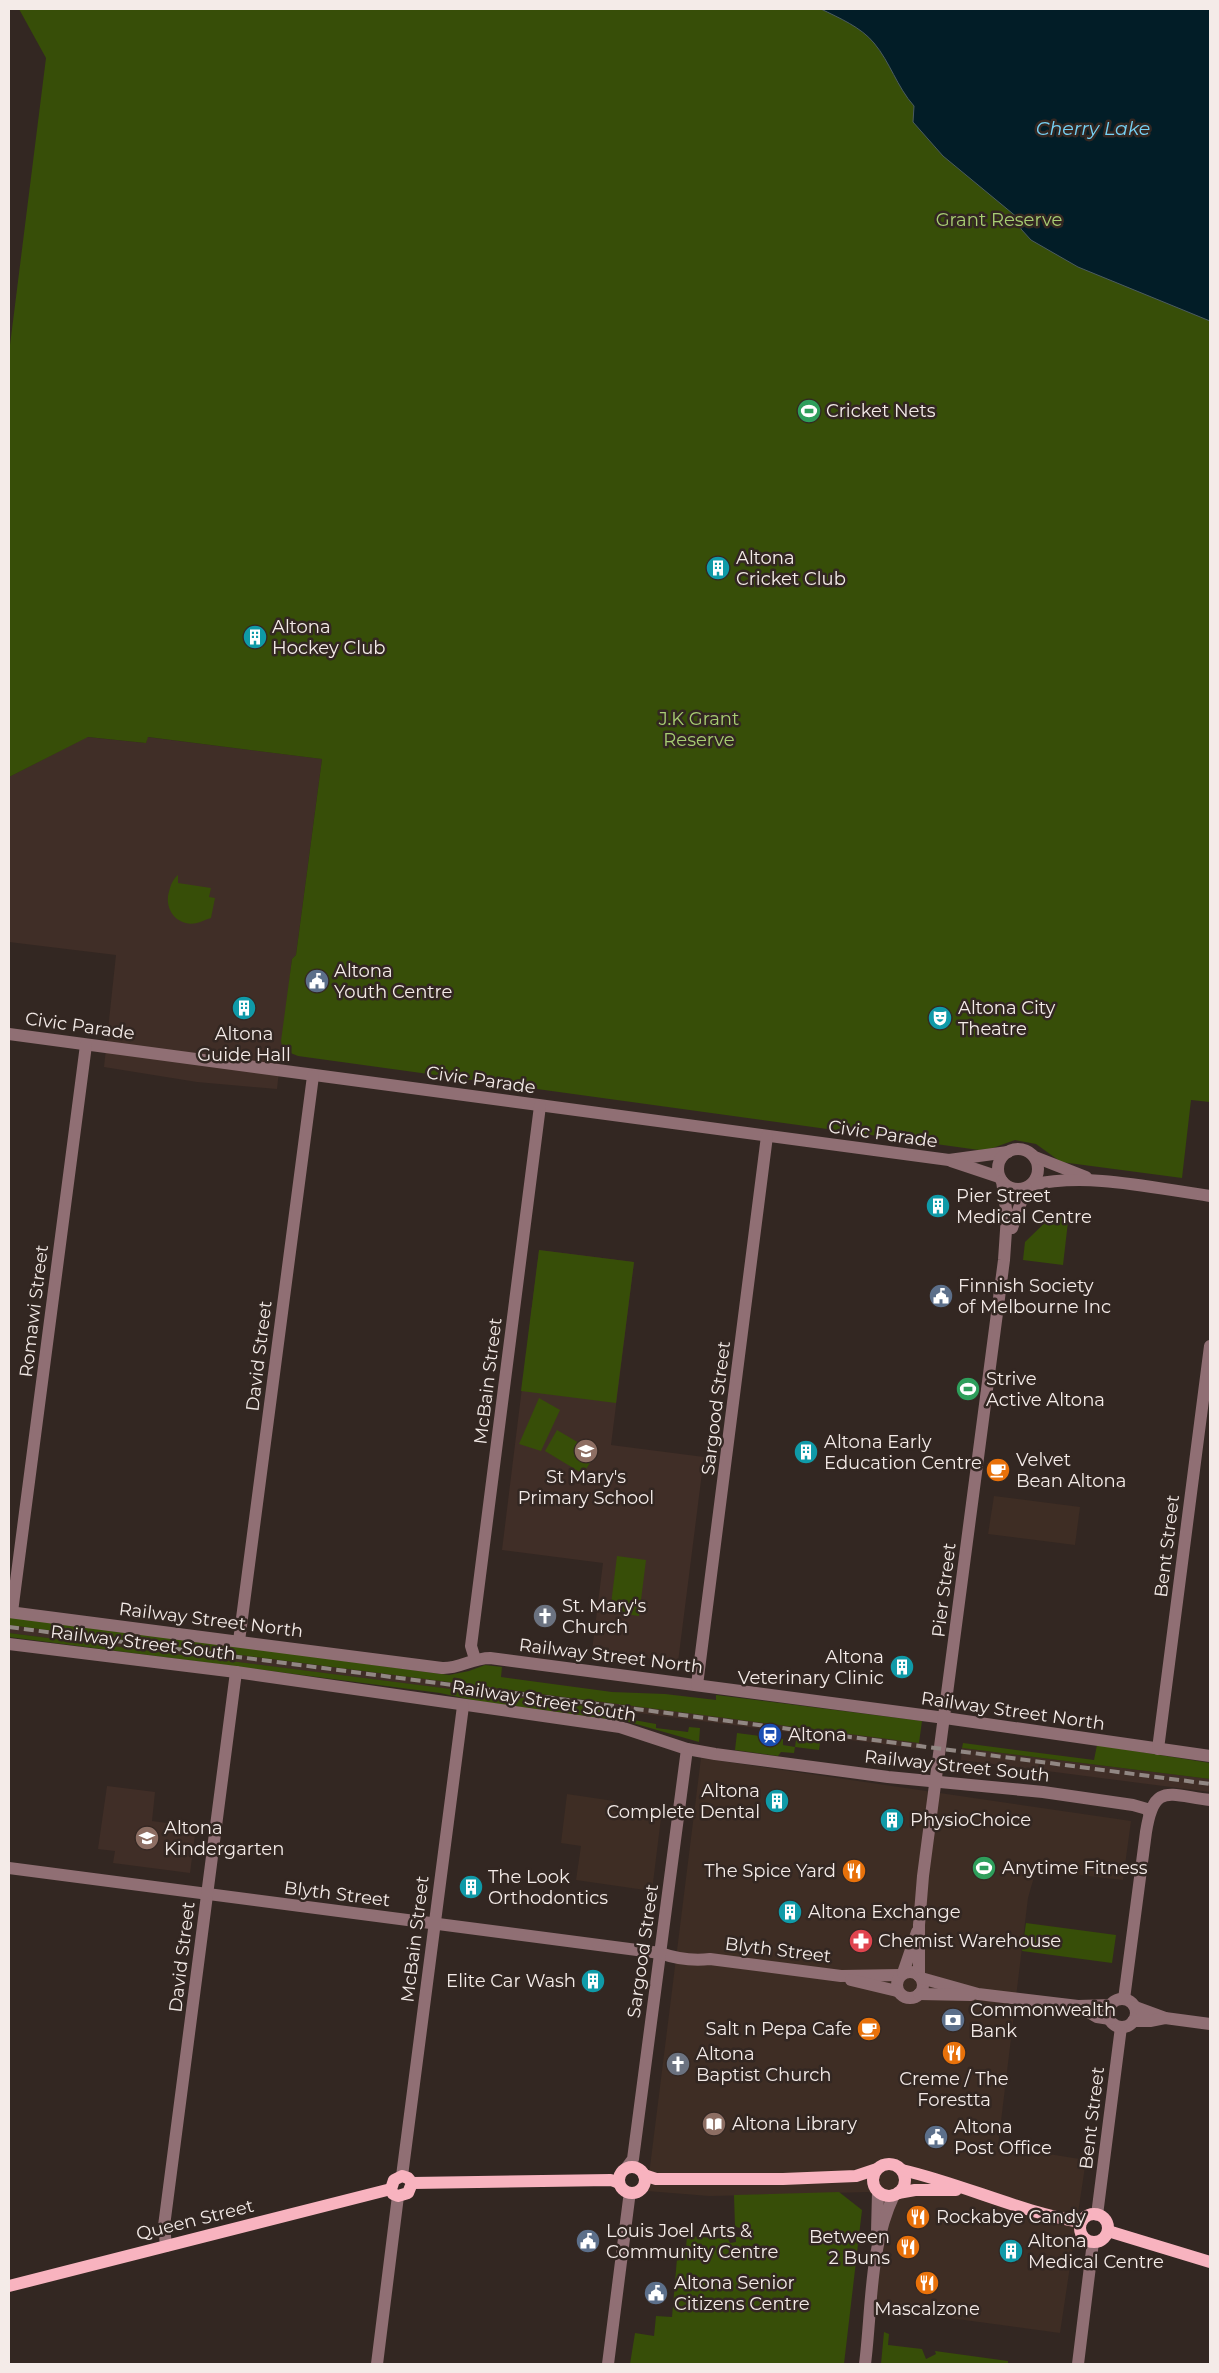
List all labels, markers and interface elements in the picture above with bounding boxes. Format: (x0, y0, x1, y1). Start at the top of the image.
water label: Cherry Lake (1036, 117, 1150, 140)
park label: Grant Reserve (936, 209, 1062, 231)
sports icon: Cricket Nets (796, 398, 822, 424)
place label: Cricket Nets (826, 400, 936, 422)
place label: Altona Cricket Club (736, 547, 846, 590)
building icon: Altona Cricket Club (705, 555, 731, 581)
place label: Altona Hockey Club (272, 616, 385, 659)
building icon: Altona Hockey Club (242, 624, 268, 650)
park label: J.K Grant Reserve (658, 708, 739, 751)
place label: Altona Youth Centre (334, 960, 453, 1003)
public building icon: Altona Youth Centre (304, 968, 330, 994)
building icon: Altona Guide Hall (231, 995, 257, 1021)
place label: Altona City Theatre (958, 997, 1055, 1040)
theatre icon: Altona City Theatre (927, 1005, 953, 1031)
street label: Civic Parade (24, 1007, 136, 1045)
place label: Altona Guide Hall (197, 1023, 291, 1066)
street label: Civic Parade (425, 1061, 537, 1099)
street label: Civic Parade (827, 1115, 939, 1153)
place label: Pier Street Medical Centre (956, 1185, 1092, 1228)
building icon: Pier Street Medical Centre (925, 1193, 951, 1219)
street label: Romawi Street (15, 1243, 53, 1379)
place label: Finnish Society of Melbourne Inc (958, 1275, 1111, 1318)
public building icon: Finnish Society of Melbourne Inc (928, 1283, 954, 1309)
street label: David Street (241, 1299, 277, 1413)
street label: McBain Street (469, 1316, 507, 1446)
street label: Sargood Street (697, 1340, 735, 1476)
place label: Strive Active Altona (986, 1368, 1105, 1411)
sports icon: Strive Active Altona (955, 1376, 981, 1402)
place label: Altona Early Education Centre (824, 1431, 982, 1474)
school or university icon: St Mary's Primary School (573, 1438, 599, 1464)
building icon: Altona Early Education Centre (793, 1439, 819, 1465)
place label: Velvet Bean Altona (1016, 1449, 1126, 1492)
cafe icon: Velvet Bean Altona (985, 1457, 1011, 1483)
place label: St Mary's Primary School (518, 1466, 654, 1509)
street label: Bent Street (1150, 1494, 1184, 1598)
street label: Pier Street (927, 1542, 961, 1638)
place label: St. Mary's Church (562, 1595, 646, 1638)
street label: Railway Street North (118, 1598, 304, 1642)
church icon: St. Mary's Church (532, 1603, 558, 1629)
street label: Railway Street South (49, 1621, 237, 1665)
street label: Railway Street North (518, 1634, 704, 1678)
place label: Altona Veterinary Clinic (738, 1646, 884, 1689)
building icon: Altona Veterinary Clinic (889, 1654, 915, 1680)
street label: Railway Street South (450, 1676, 638, 1726)
street label: Railway Street North (920, 1687, 1106, 1735)
station icon: Altona (757, 1722, 783, 1748)
place label: Altona (788, 1724, 847, 1746)
street label: Railway Street South (863, 1745, 1051, 1787)
place label: Altona Complete Dental (606, 1780, 760, 1823)
building icon: Altona Complete Dental (764, 1788, 790, 1814)
building icon: PhysioChoice (879, 1807, 905, 1833)
place label: PhysioChoice (910, 1809, 1031, 1831)
place label: Altona Kindergarten (164, 1817, 284, 1860)
school or university icon: Altona Kindergarten (134, 1825, 160, 1851)
sports icon: Anytime Fitness (971, 1855, 997, 1881)
place label: Anytime Fitness (1002, 1857, 1148, 1879)
restaurant icon: The Spice Yard (841, 1858, 867, 1884)
place label: The Spice Yard (704, 1860, 836, 1882)
place label: The Look Orthodontics (488, 1866, 608, 1909)
street label: McBain Street (396, 1874, 434, 2004)
building icon: The Look Orthodontics (458, 1874, 484, 1900)
street label: Blyth Street (283, 1877, 391, 1911)
street label: Sargood Street (623, 1883, 663, 2019)
building icon: Altona Exchange (777, 1899, 803, 1925)
street label: David Street (164, 1900, 200, 2014)
place label: Altona Exchange (808, 1901, 961, 1923)
pharmacy icon: Chemist Warehouse (848, 1928, 874, 1954)
place label: Chemist Warehouse (878, 1930, 1061, 1952)
street label: Blyth Street (724, 1933, 832, 1967)
building icon: Elite Car Wash (580, 1968, 606, 1994)
place label: Elite Car Wash (446, 1970, 576, 1992)
place label: Commonwealth Bank (970, 1999, 1116, 2042)
bank icon: Commonwealth Bank (940, 2007, 966, 2033)
cafe icon: Salt n Pepa Cafe (856, 2016, 882, 2042)
place label: Salt n Pepa Cafe (706, 2018, 852, 2040)
restaurant icon: Creme / The Forestta (941, 2040, 967, 2066)
place label: Altona Baptist Church (696, 2043, 832, 2086)
church icon: Altona Baptist Church (665, 2051, 691, 2077)
street label: Bent Street (1075, 2066, 1109, 2170)
place label: Creme / The Forestta (899, 2068, 1009, 2111)
library icon: Altona Library (701, 2111, 727, 2137)
place label: Altona Library (732, 2113, 857, 2135)
place label: Altona Post Office (954, 2116, 1052, 2159)
public building icon: Altona Post Office (923, 2124, 949, 2150)
street label: Queen Street (134, 2195, 256, 2245)
restaurant icon: Rockabye Candy (905, 2204, 931, 2230)
place label: Rockabye Candy (936, 2206, 1086, 2228)
place label: Louis Joel Arts & Community Centre (606, 2220, 779, 2263)
place label: Between 2 Buns (809, 2226, 890, 2269)
public building icon: Louis Joel Arts & Community Centre (575, 2228, 601, 2254)
place label: Altona Medical Centre (1028, 2230, 1164, 2273)
restaurant icon: Between 2 Buns (895, 2234, 921, 2260)
building icon: Altona Medical Centre (998, 2238, 1024, 2264)
restaurant icon: Mascalzone (914, 2270, 940, 2296)
place label: Altona Senior Citizens Centre (674, 2272, 810, 2315)
public building icon: Altona Senior Citizens Centre (643, 2280, 669, 2306)
place label: Mascalzone (874, 2298, 980, 2320)

